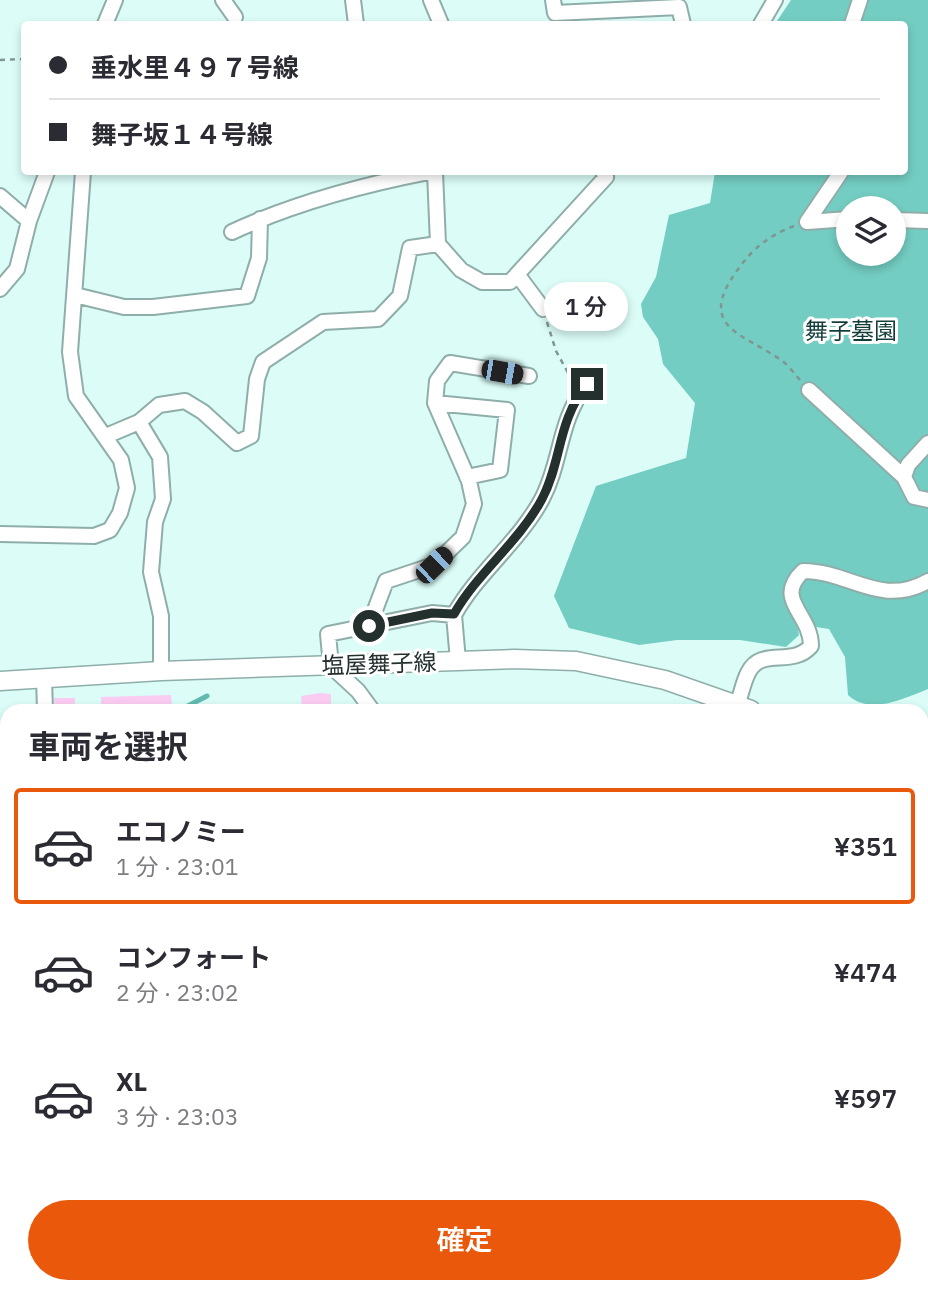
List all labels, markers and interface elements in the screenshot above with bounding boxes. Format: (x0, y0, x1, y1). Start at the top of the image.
text: 垂水里４９７号線 (91, 50, 299, 84)
text: 舞子坂１４号線 (91, 117, 273, 151)
map controls (836, 196, 906, 266)
button: layers (836, 196, 906, 266)
callout: 1 分 (545, 282, 629, 332)
text: 1 分 (565, 291, 607, 321)
park label: 舞子墓園 (805, 315, 897, 345)
car (480, 358, 525, 386)
route end (571, 368, 603, 400)
car (412, 543, 457, 587)
route start (353, 610, 385, 642)
street label: 塩屋舞子線 (321, 646, 437, 680)
text: 車両を選択 (28, 725, 188, 767)
text: エコノミー (116, 814, 246, 848)
icon: car (32, 815, 95, 878)
text: ¥351 (834, 829, 897, 863)
text: 1 分 · 23:01 (116, 851, 239, 881)
text: コンフォート (116, 940, 271, 974)
icon: car (32, 941, 95, 1004)
text: ¥474 (834, 955, 897, 989)
text: 2 分 · 23:02 (116, 977, 239, 1007)
text: XL (116, 1064, 147, 1098)
icon: car (32, 1067, 95, 1130)
text: ¥597 (834, 1081, 897, 1115)
text: 3 分 · 23:03 (116, 1101, 239, 1131)
button: 確定 (28, 1200, 901, 1280)

